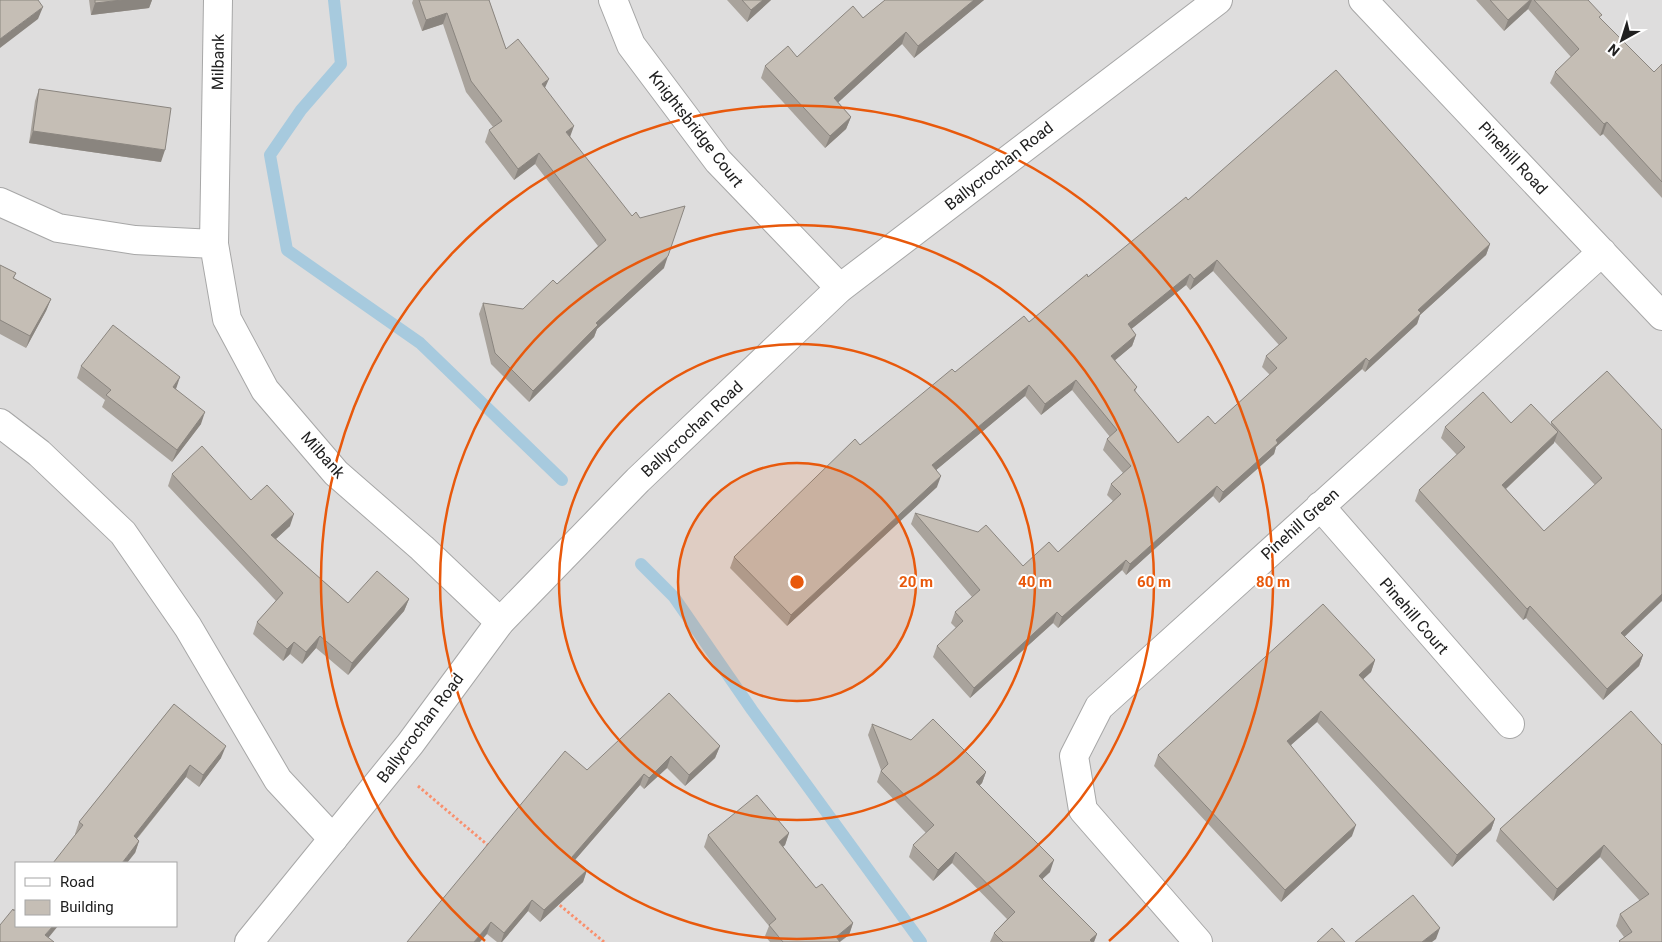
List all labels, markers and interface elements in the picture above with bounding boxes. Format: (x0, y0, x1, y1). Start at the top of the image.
north arrow (1597, 15, 1647, 65)
street label: Milbank (208, 33, 228, 90)
text: N (1605, 41, 1623, 59)
street label: Knightsbridge Court (645, 67, 747, 191)
street label: Ballycrochan Road (941, 118, 1057, 214)
street label: Pinehill Road (1475, 118, 1551, 198)
street label: Ballycrochan Road (637, 377, 747, 481)
street label: Milbank (297, 428, 350, 483)
street label: Pinehill Green (1257, 484, 1343, 564)
centre of rings (788, 573, 806, 591)
text: 20 m (899, 573, 933, 591)
text: 40 m (1018, 573, 1052, 591)
text: 60 m (1137, 573, 1171, 591)
text: 80 m (1256, 573, 1290, 591)
street label: Pinehill Court (1376, 574, 1452, 658)
street label: Ballycrochan Road (373, 670, 467, 786)
legend (15, 862, 178, 927)
text: Road (60, 873, 94, 891)
text: Building (60, 898, 114, 916)

